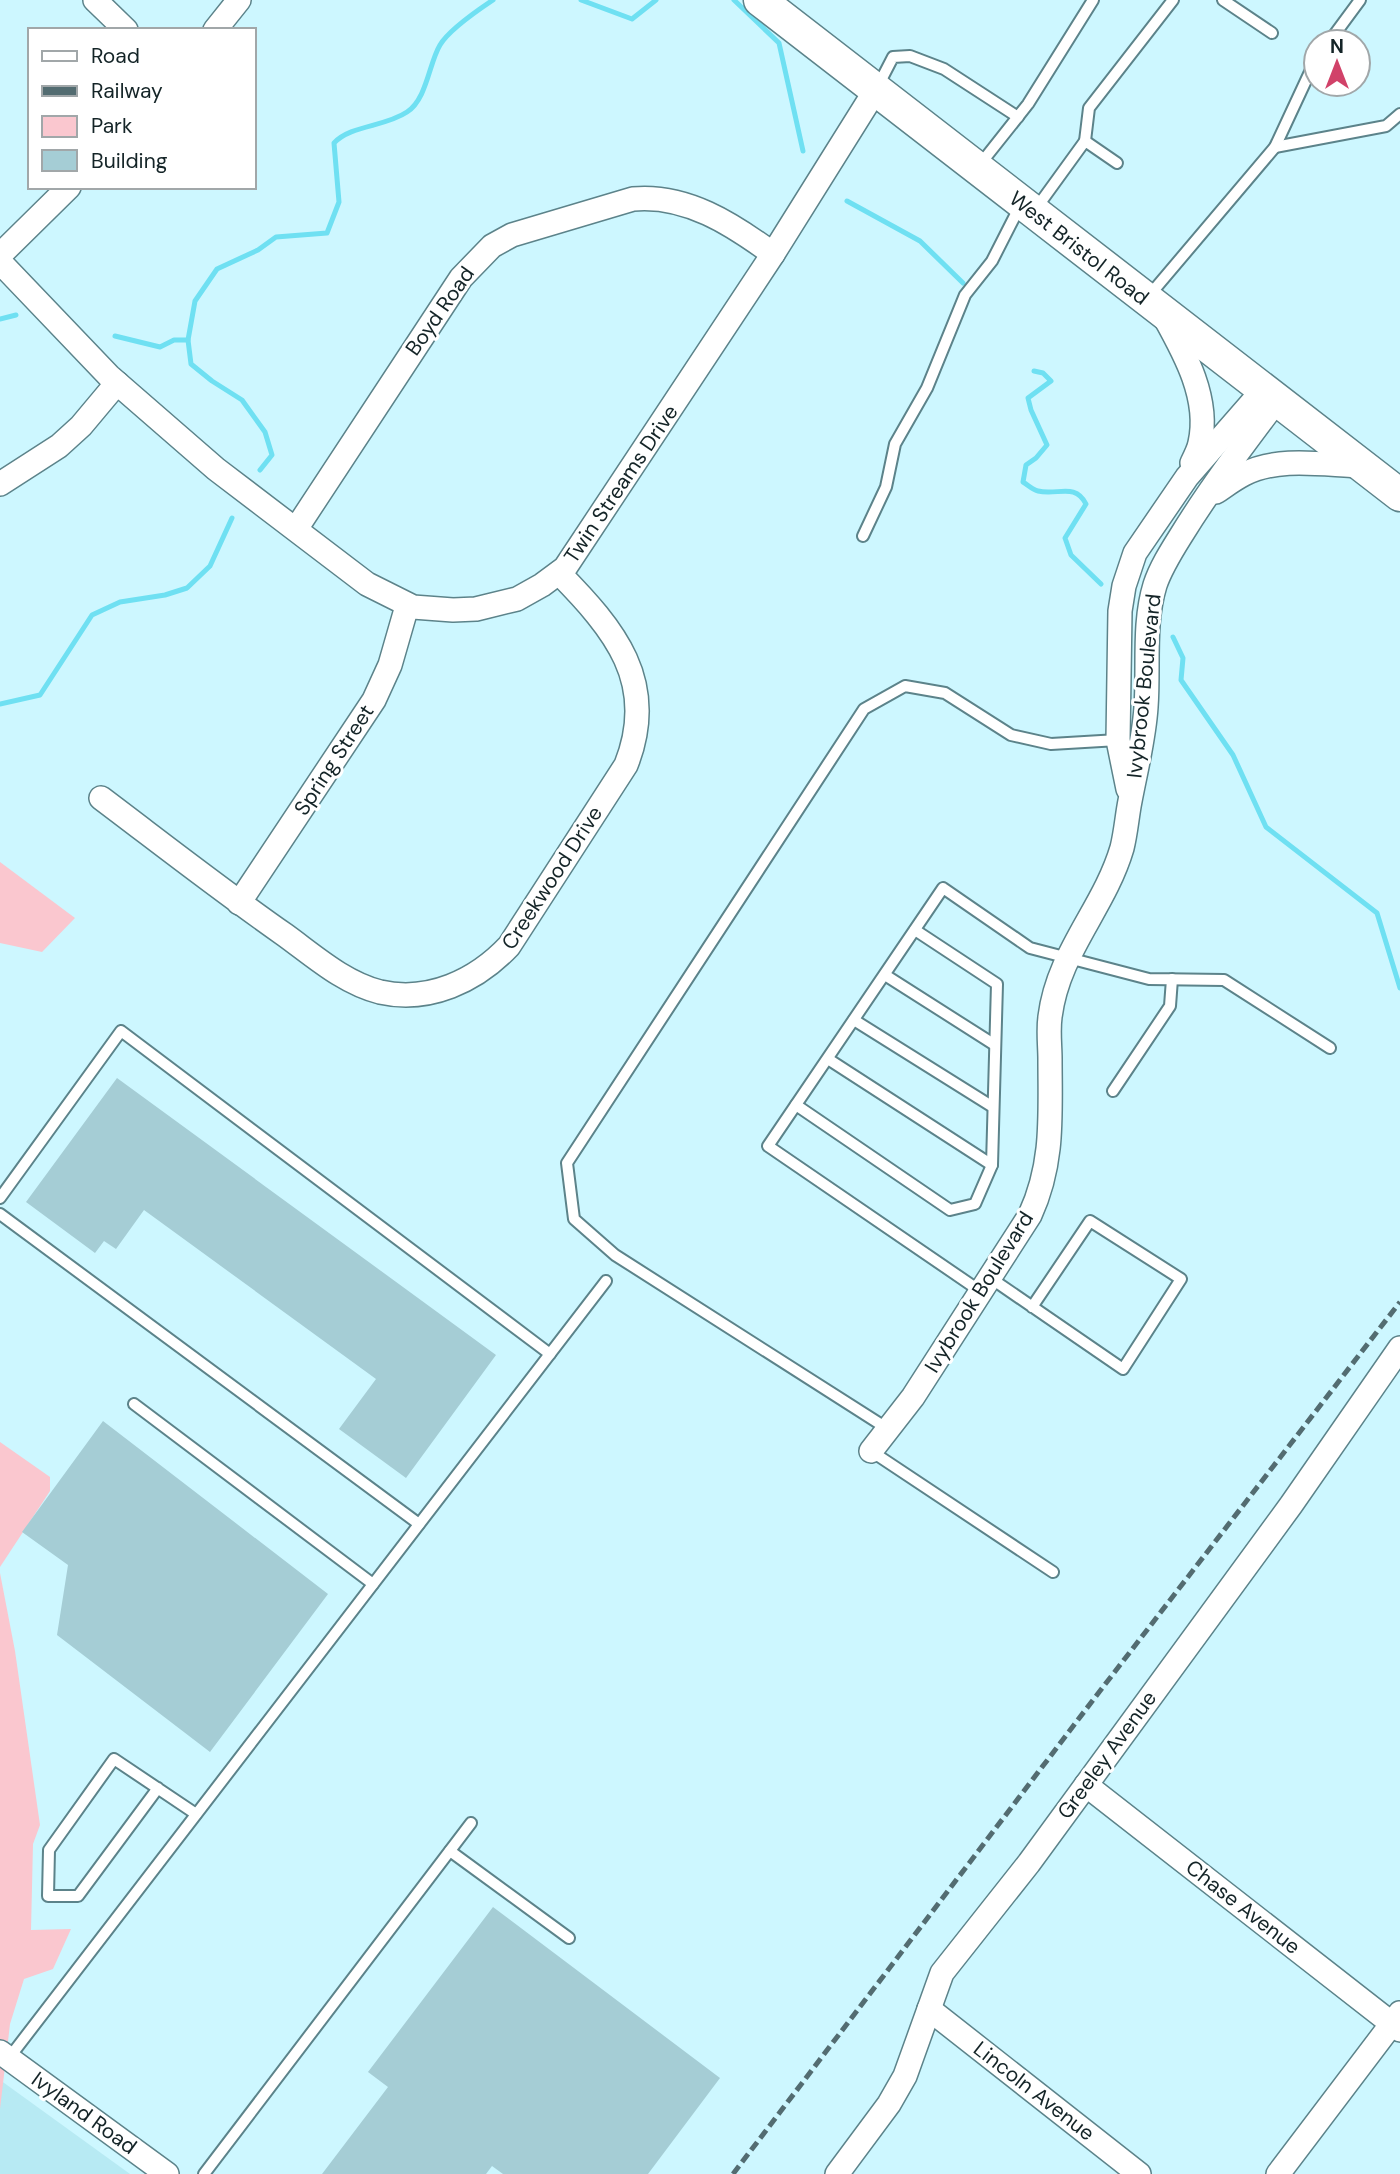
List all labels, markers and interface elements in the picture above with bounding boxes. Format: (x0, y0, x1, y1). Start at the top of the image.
legend (28, 28, 256, 189)
north arrow (1302, 28, 1372, 98)
text: N (1330, 34, 1344, 59)
text: Road (91, 42, 140, 70)
text: Railway (91, 77, 163, 105)
text: Park (91, 112, 133, 140)
text: Building (91, 147, 168, 175)
street label: West Bristol Road (1003, 185, 1155, 311)
street label: Boyd Road (399, 261, 481, 361)
street label: Twin Streams Drive (558, 399, 684, 569)
street label: Ivybrook Boulevard (1120, 592, 1168, 780)
street label: Spring Street (288, 699, 380, 821)
street label: Creekwood Drive (495, 801, 609, 955)
street label: Ivybrook Boulevard (918, 1206, 1040, 1378)
street label: Greeley Avenue (1051, 1685, 1163, 1825)
street label: Chase Avenue (1180, 1853, 1306, 1961)
street label: Lincoln Avenue (968, 2035, 1100, 2147)
street label: Ivyland Road (26, 2065, 142, 2161)

